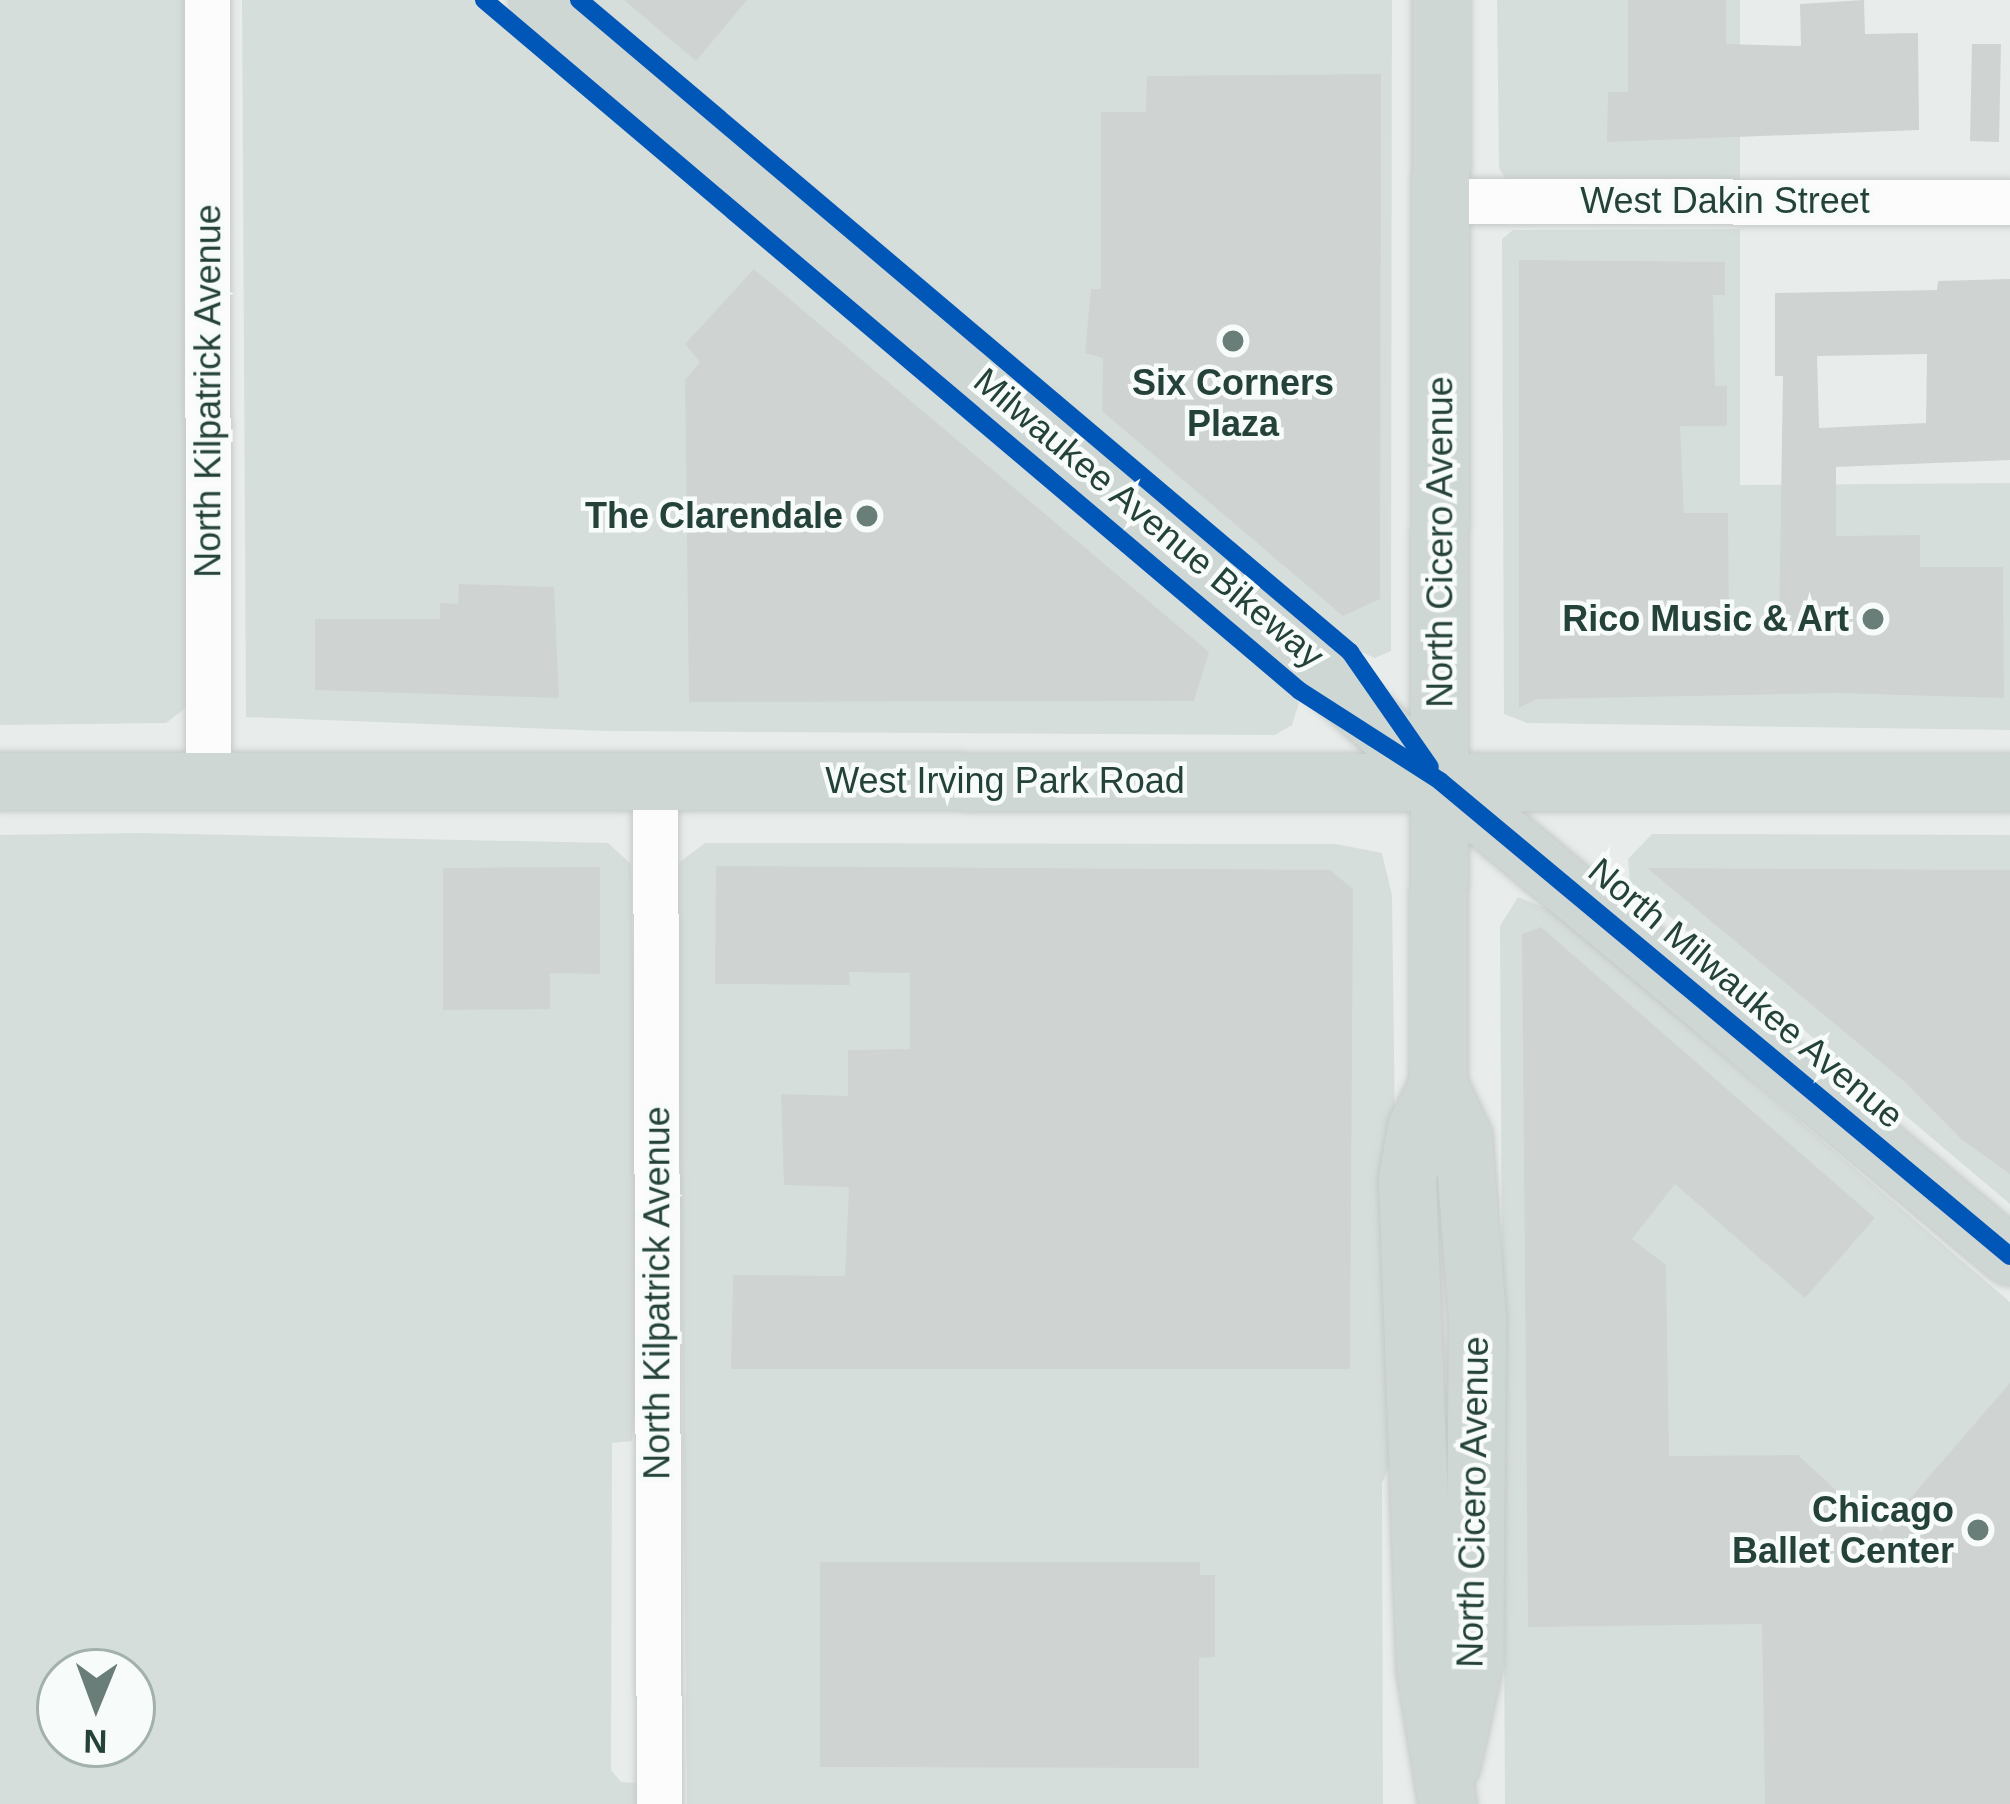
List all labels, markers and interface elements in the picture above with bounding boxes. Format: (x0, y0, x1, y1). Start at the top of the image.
street label: West Dakin Street (1580, 179, 1870, 223)
street label: North Kilpatrick Avenue (186, 203, 230, 579)
marker: Six Corners Plaza (1220, 328, 1246, 354)
street label: Milwaukee Avenue Bikeway (964, 358, 1334, 678)
place label: Six Corners Plaza (1132, 360, 1334, 445)
street label: North Cicero Avenue (1418, 375, 1462, 709)
place label: The Clarendale (585, 494, 843, 538)
marker: The Clarendale (854, 503, 880, 529)
place label: Rico Music & Art (1561, 597, 1849, 641)
marker: Rico Music & Art (1860, 606, 1886, 632)
street label: West Irving Park Road (825, 759, 1185, 803)
street label: North Milwaukee Avenue (1579, 848, 1913, 1138)
street label: North Kilpatrick Avenue (635, 1105, 679, 1481)
street label: North Cicero Avenue (1448, 1335, 1498, 1669)
place label: Chicago Ballet Center (1732, 1487, 1954, 1572)
marker: Chicago Ballet Center (1965, 1517, 1991, 1543)
north arrow (36, 1648, 156, 1768)
text: N (83, 1723, 108, 1760)

